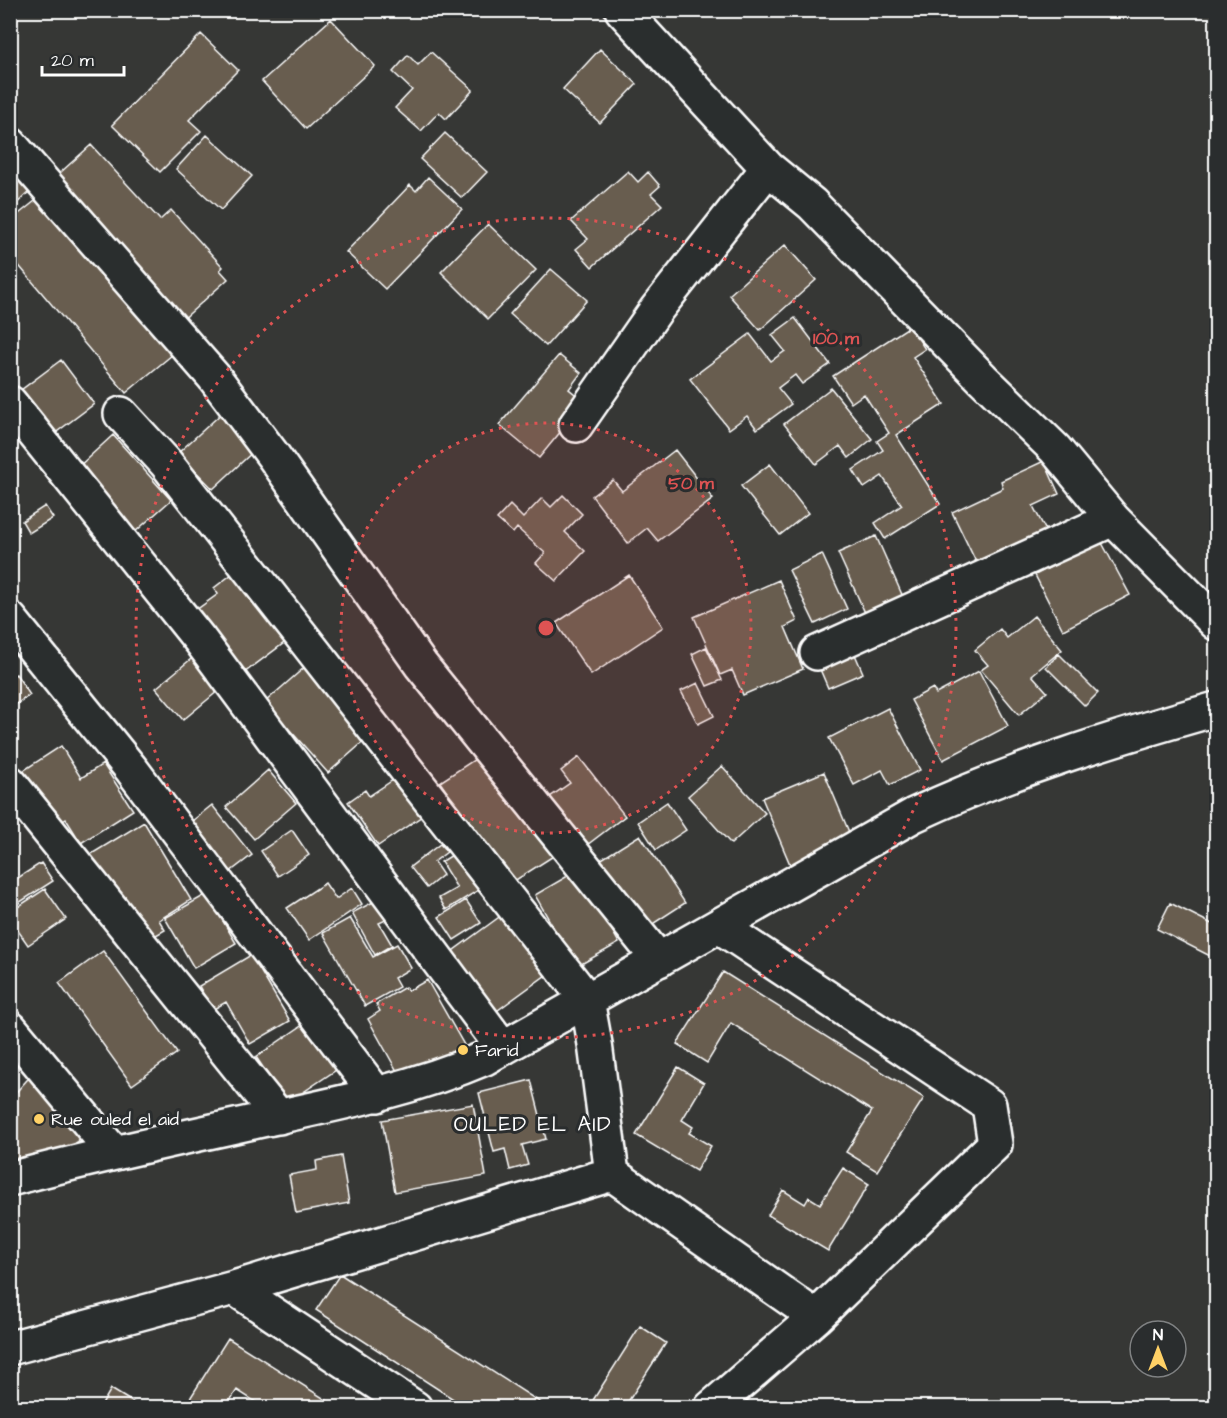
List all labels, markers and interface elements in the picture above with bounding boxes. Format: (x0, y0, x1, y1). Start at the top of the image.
scale bar (42, 39, 124, 77)
text: 20 m (51, 48, 94, 73)
text: 100 m (813, 326, 860, 351)
text: 50 m (668, 471, 715, 496)
centre of rings (536, 618, 556, 638)
place label: Farid (475, 1038, 519, 1063)
marker: Farid (456, 1043, 470, 1057)
place label: Rue ouled el aid (51, 1107, 179, 1132)
district label: OULED EL AID (454, 1110, 612, 1139)
marker: Rue ouled el aid (32, 1112, 46, 1126)
north arrow (1128, 1319, 1188, 1379)
text: N (1153, 1324, 1163, 1346)

